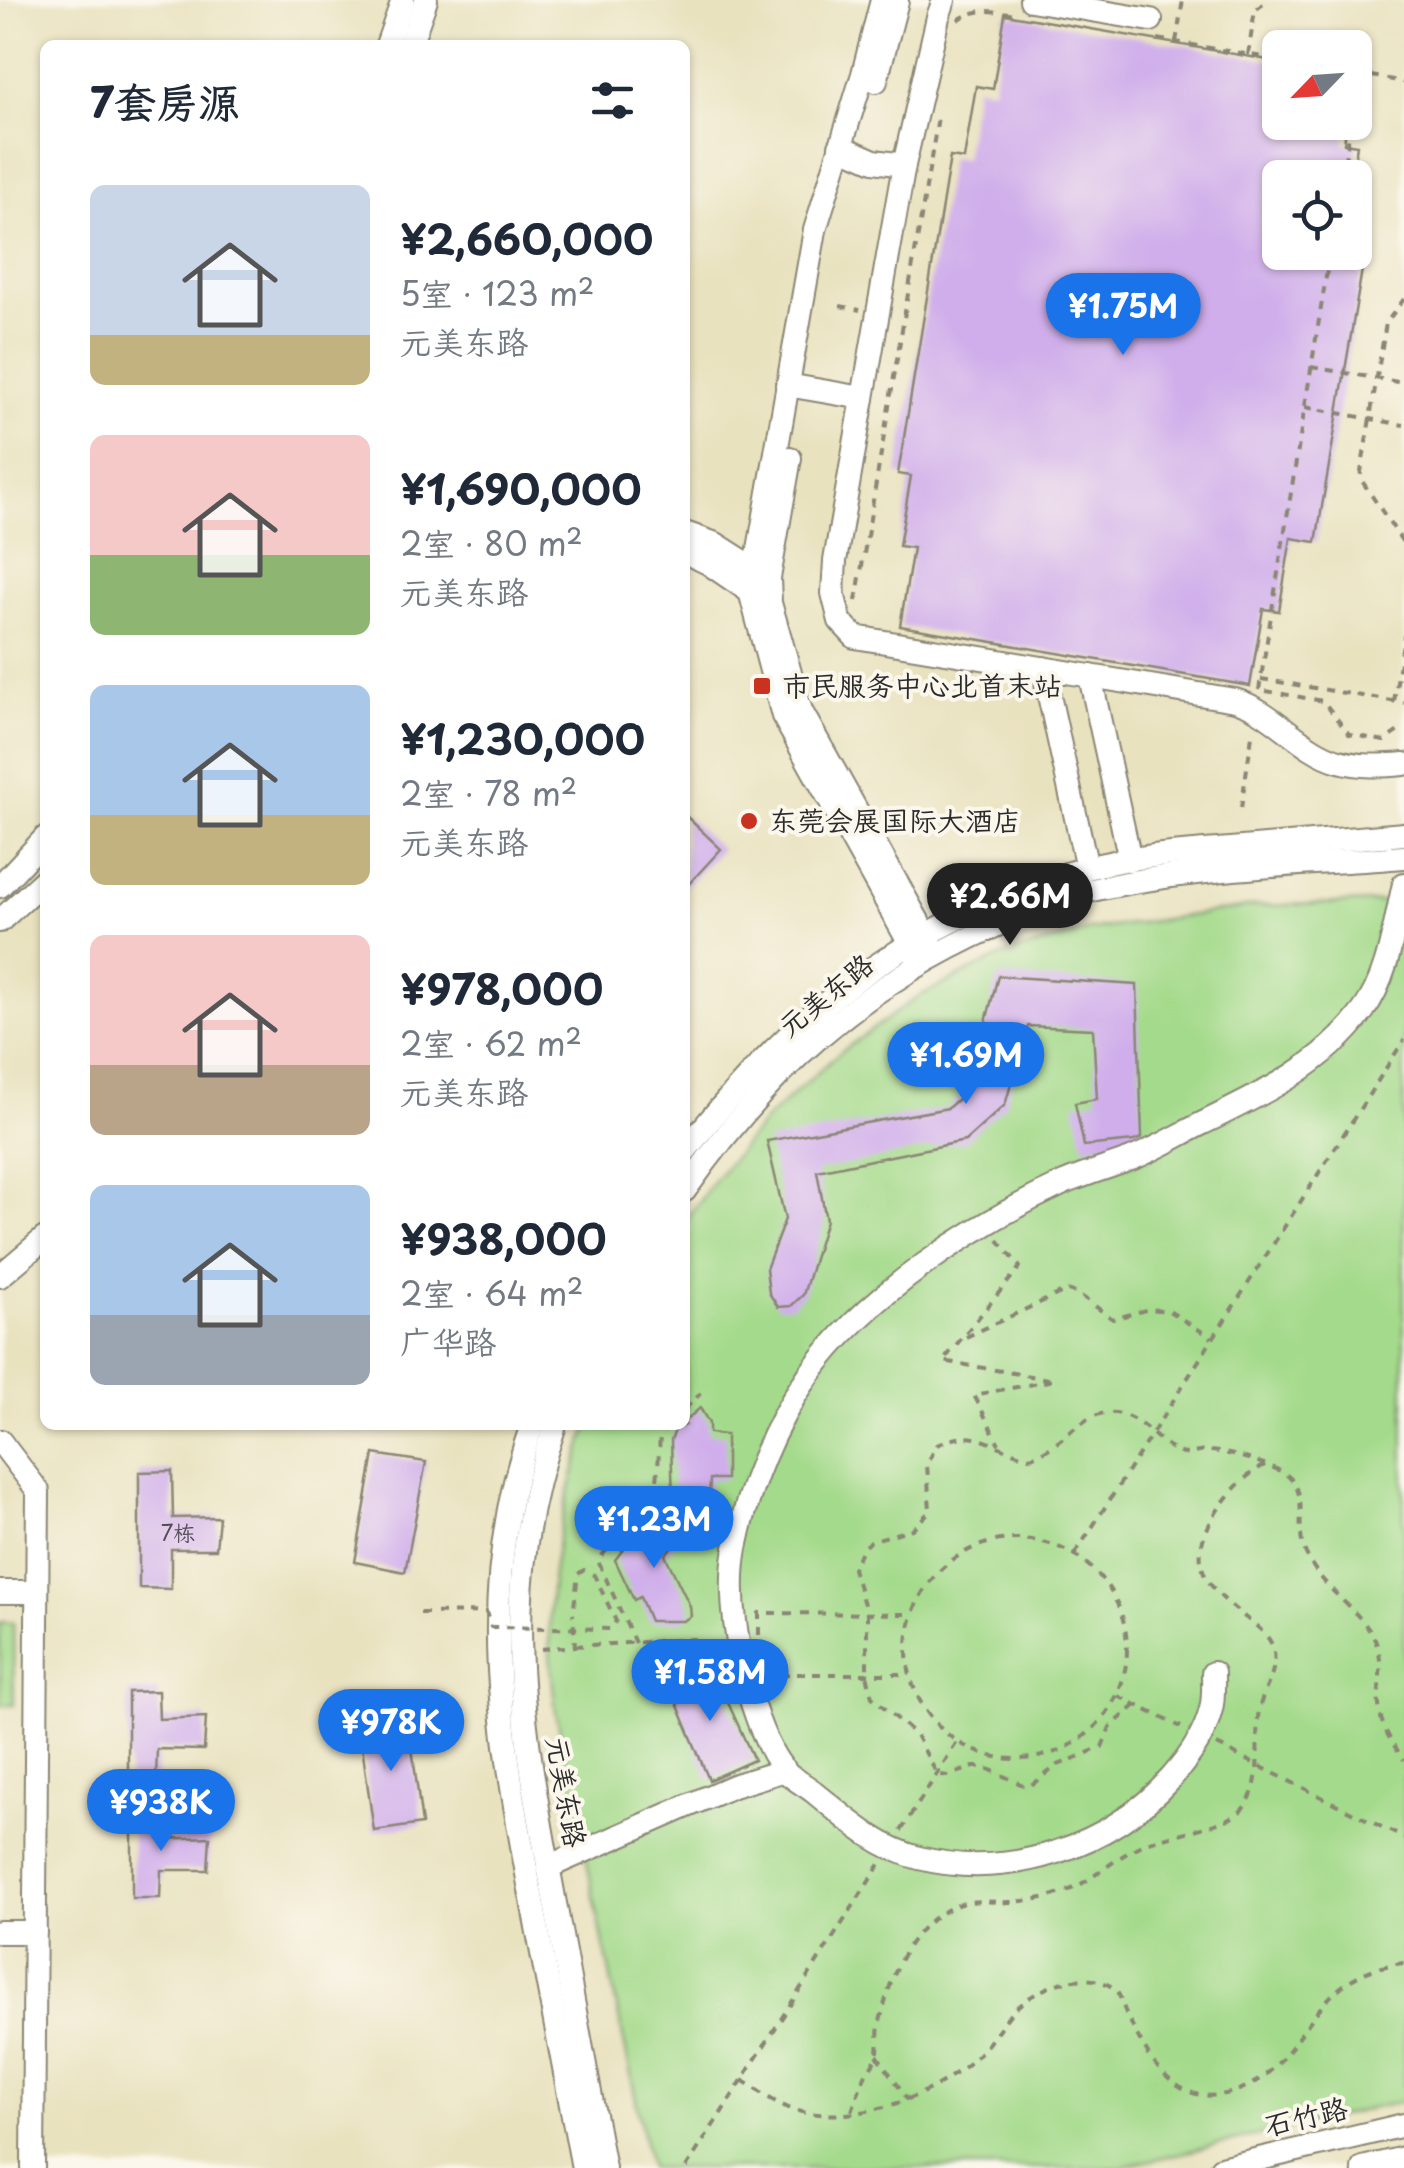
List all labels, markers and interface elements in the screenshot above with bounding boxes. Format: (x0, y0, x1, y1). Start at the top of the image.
north arrow (1262, 30, 1372, 140)
map controls (1262, 30, 1372, 270)
text: 7套房源 (90, 69, 240, 132)
icon: filters (585, 73, 640, 128)
button: locate (1262, 160, 1372, 270)
text: ¥2,660,000 (400, 206, 654, 269)
icon: home (170, 225, 290, 345)
text: 5室 · 123 m² (400, 269, 594, 317)
pin: ¥1.75M (1042, 273, 1204, 358)
text: ¥1.75M (1068, 281, 1178, 329)
text: 元美东路 (400, 317, 528, 365)
text: ¥1,690,000 (400, 456, 642, 519)
icon: home (170, 475, 290, 595)
text: 2室 · 80 m² (400, 519, 583, 567)
text: 元美东路 (400, 567, 528, 615)
place label: 市民服务中心北首末站 (782, 663, 1062, 706)
marker: 市民服务中心北首末站 (751, 675, 773, 697)
text: ¥1,230,000 (400, 706, 645, 769)
icon: home (170, 725, 290, 845)
text: 2室 · 78 m² (400, 769, 577, 817)
place label: 东莞会展国际大酒店 (769, 798, 1021, 841)
marker: 东莞会展国际大酒店 (738, 810, 760, 832)
text: 元美东路 (400, 817, 528, 865)
pin: ¥2.66M (929, 863, 1091, 948)
text: ¥2.66M (949, 871, 1071, 919)
street label: 元美东路 (768, 942, 882, 1046)
text: ¥978,000 (400, 956, 603, 1019)
icon: home (170, 975, 290, 1095)
text: 2室 · 62 m² (400, 1019, 582, 1067)
pin: ¥1.69M (885, 1022, 1047, 1107)
text: ¥1.69M (909, 1030, 1023, 1078)
text: 元美东路 (400, 1067, 528, 1115)
text: ¥938,000 (400, 1206, 607, 1269)
icon: home (170, 1225, 290, 1345)
text: 2室 · 64 m² (400, 1269, 584, 1317)
text: 广华路 (400, 1317, 496, 1365)
pin: ¥1.23M (573, 1486, 735, 1571)
text: ¥1.23M (596, 1494, 712, 1542)
house number: 7栋 (161, 1515, 195, 1548)
pin: ¥1.58M (629, 1639, 791, 1724)
text: ¥1.58M (654, 1647, 766, 1695)
pin: ¥978K (321, 1689, 461, 1774)
text: ¥978K (340, 1697, 442, 1745)
street label: 元美东路 (537, 1733, 598, 1851)
pin: ¥938K (91, 1769, 231, 1854)
text: ¥938K (109, 1777, 213, 1825)
street label: 石竹路 (1260, 2085, 1351, 2146)

